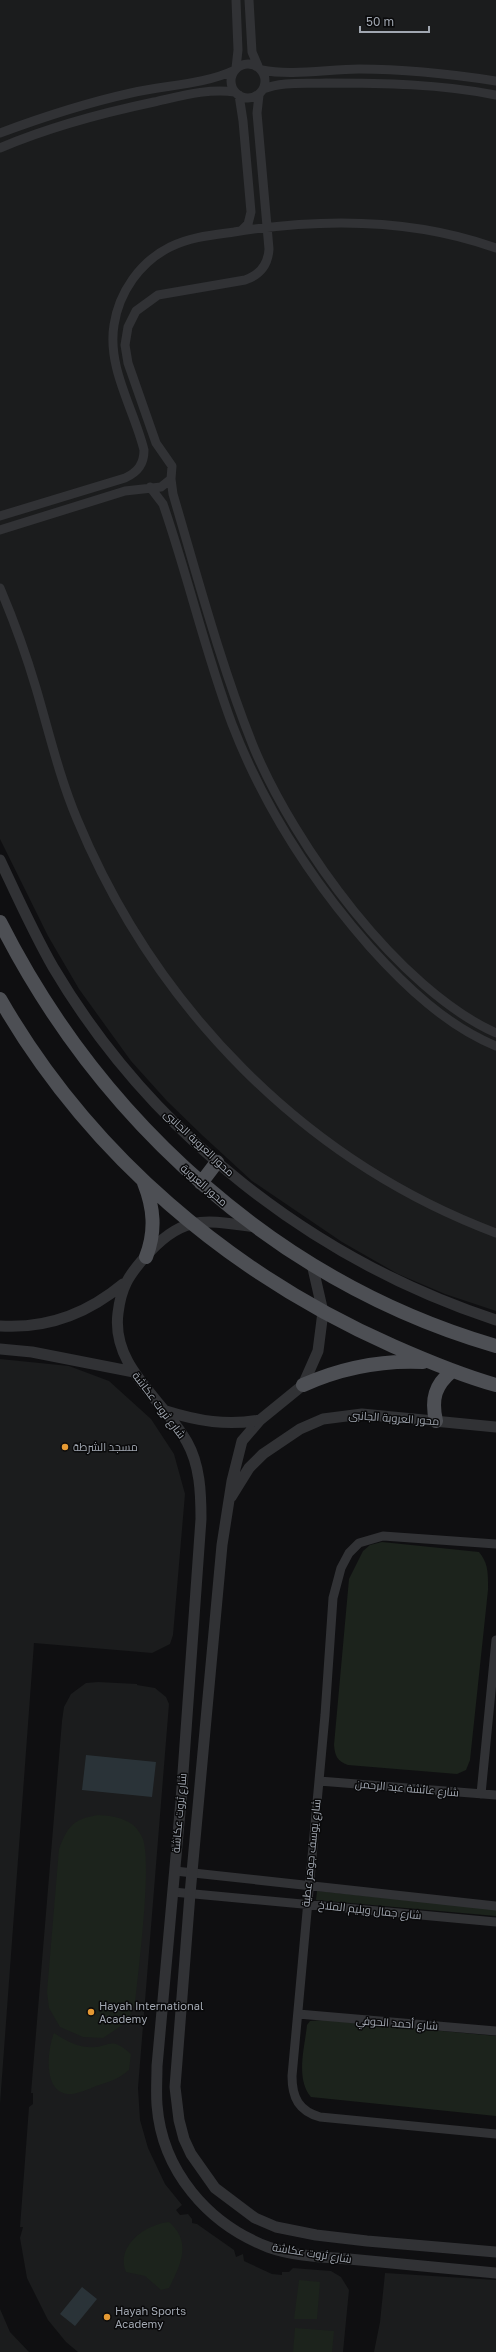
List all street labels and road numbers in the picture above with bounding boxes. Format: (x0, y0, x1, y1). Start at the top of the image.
street label: محور العروبة الجانبى (161, 1107, 237, 1179)
street label: محور العروبة (178, 1161, 230, 1209)
street label: شارع ثروت عكاشة (128, 1369, 189, 1442)
street label: محور العروبة الجانبى (348, 1408, 440, 1428)
street label: شارع ثروت عكاشة (169, 1772, 190, 1854)
street label: شارع عائشة عبد الرحمن (354, 1776, 460, 1801)
street label: شارع يوسف جوهر عطية (298, 1798, 325, 1908)
street label: شارع جمال ويليم الملاخ (318, 1898, 422, 1923)
street label: شارع أحمد الحوفي (355, 2013, 439, 2035)
street label: شارع ثروت عكاشة (271, 2240, 353, 2267)

